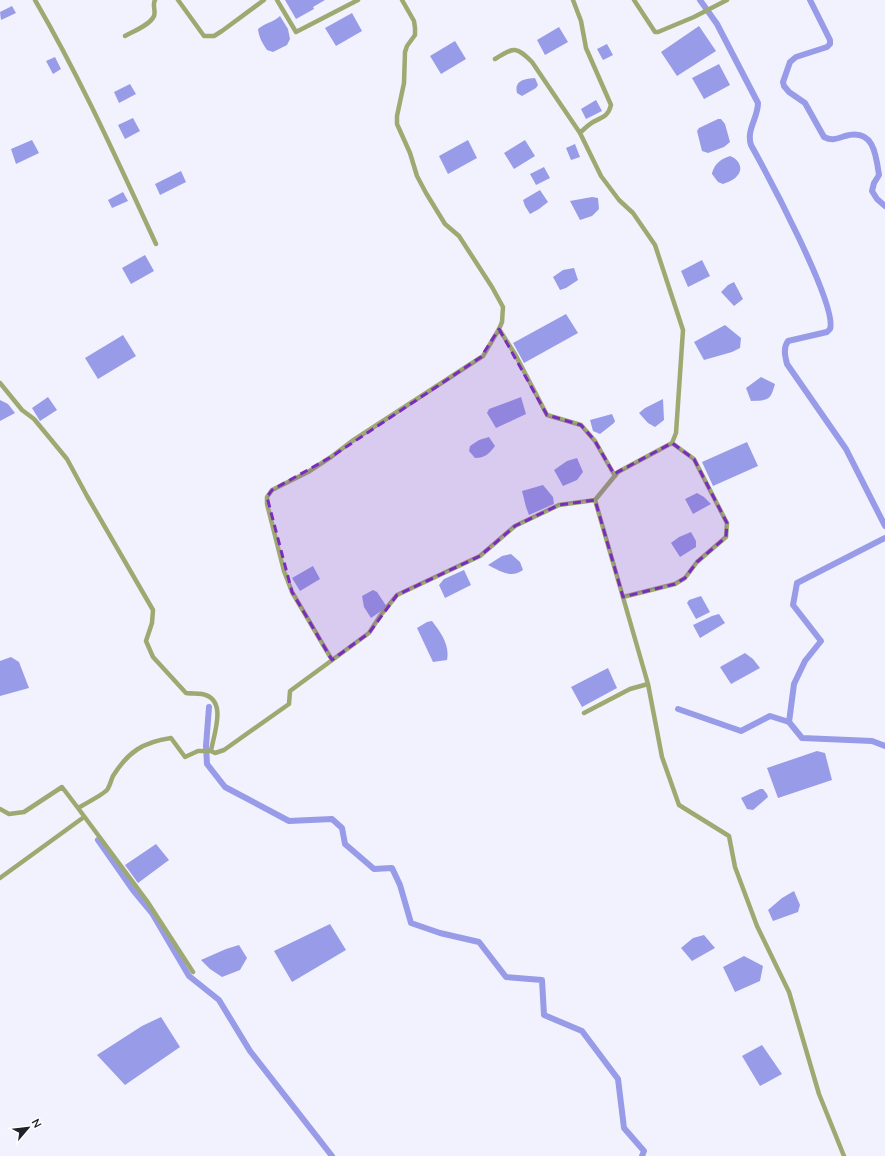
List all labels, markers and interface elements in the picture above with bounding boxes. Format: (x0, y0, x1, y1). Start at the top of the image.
north arrow (8, 1108, 48, 1148)
text: N (28, 1116, 45, 1131)

